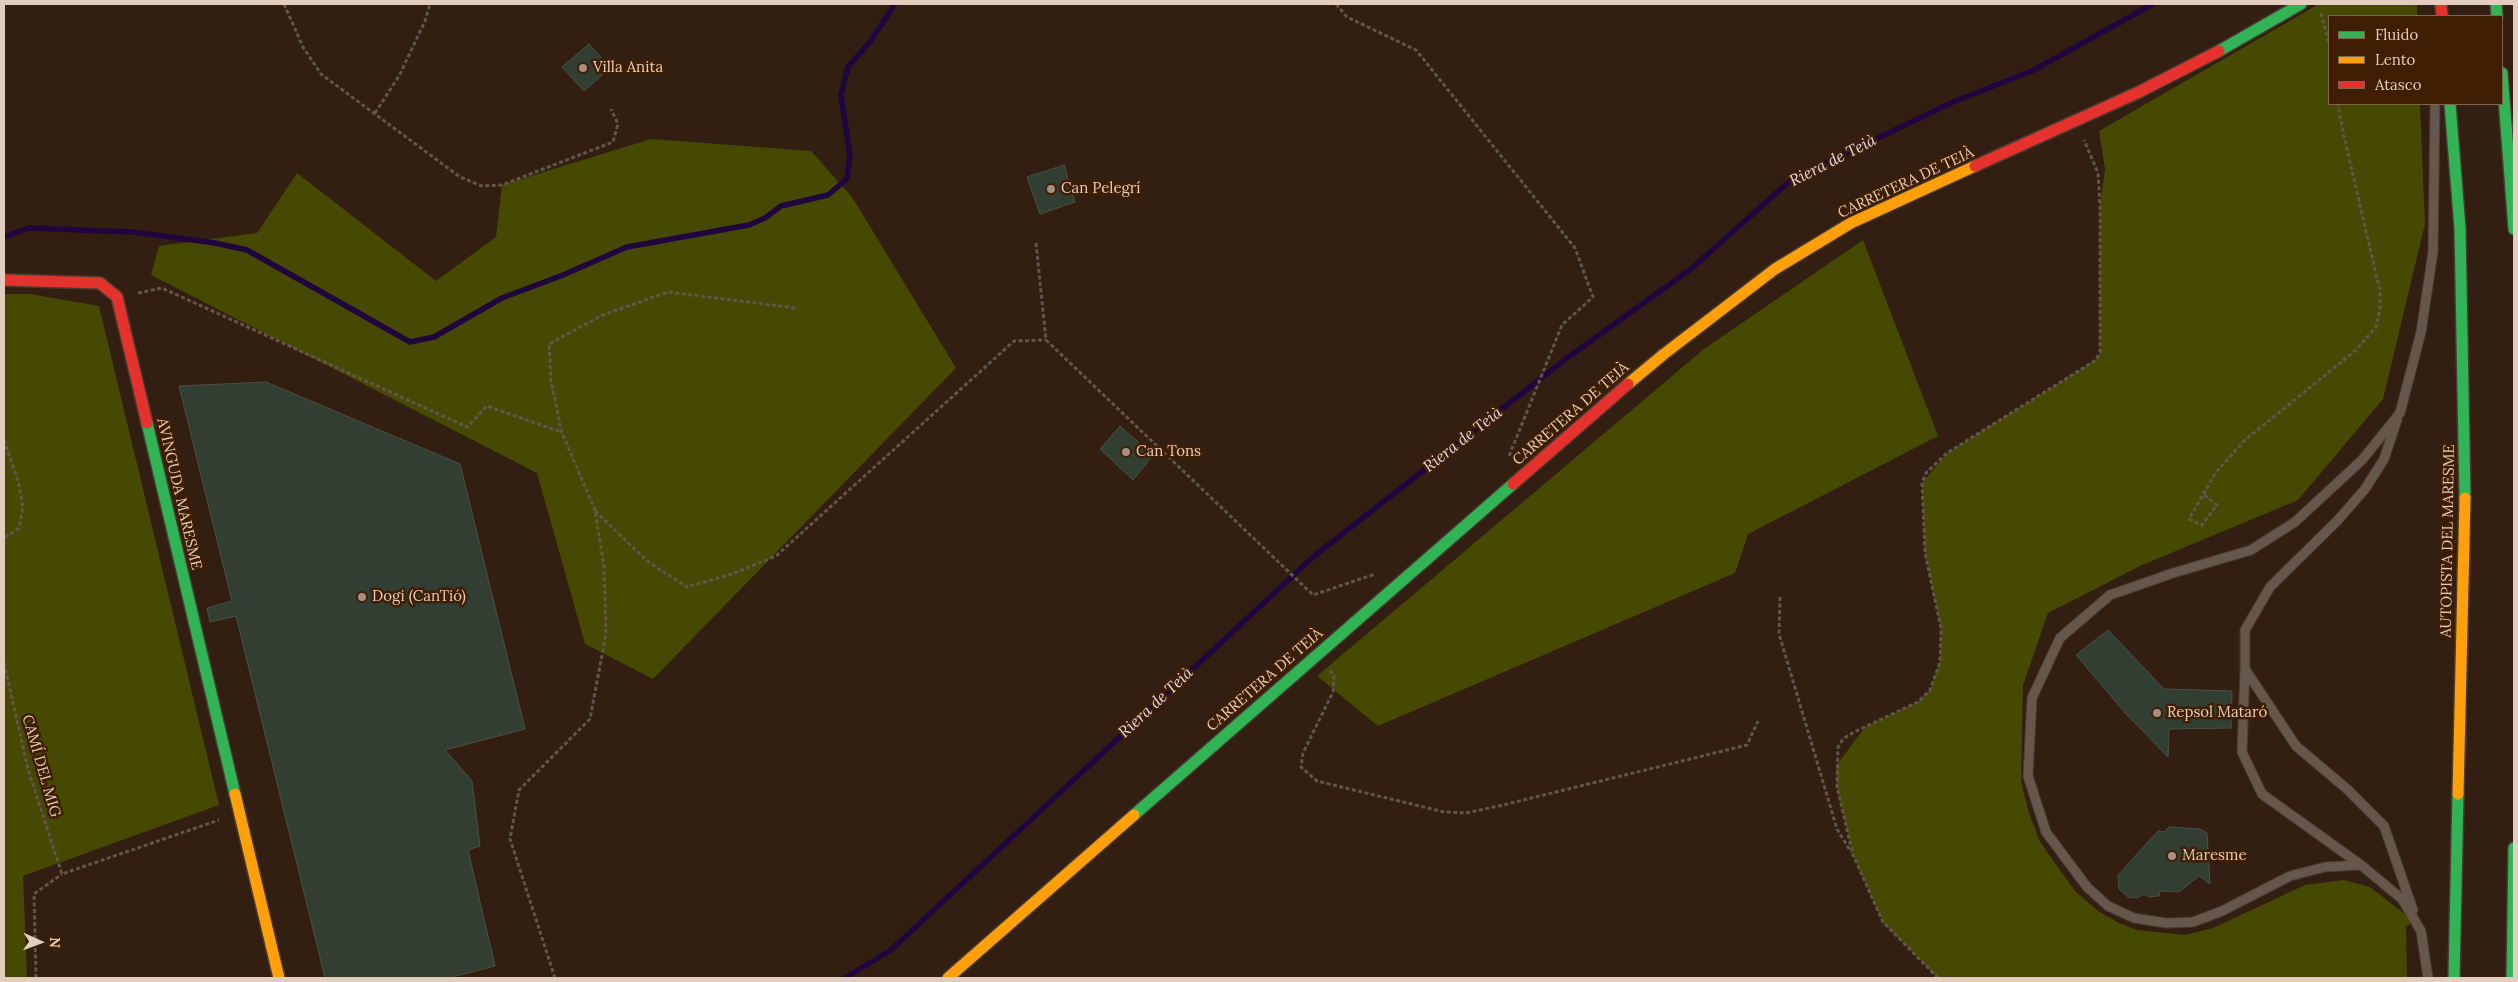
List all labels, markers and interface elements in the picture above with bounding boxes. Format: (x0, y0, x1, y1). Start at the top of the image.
legend (2328, 15, 2503, 105)
text: Fluido (2375, 25, 2418, 44)
text: Lento (2375, 50, 2415, 69)
place label: Villa Anita (593, 59, 663, 77)
marker: Villa Anita (577, 62, 589, 74)
text: Atasco (2375, 75, 2421, 94)
water label: Riera de Teià (1787, 131, 1879, 191)
street label: CARRETERA DE TEIÀ (1835, 144, 1977, 222)
place label: Can Pelegrí (1061, 180, 1141, 198)
marker: Can Pelegrí (1045, 183, 1057, 195)
street label: CARRETERA DE TEIÀ (1509, 359, 1633, 469)
water label: Riera de Teià (1420, 403, 1506, 477)
street label: AVINGUDA MARESME (153, 416, 205, 572)
place label: Can Tons (1136, 443, 1201, 461)
street label: AUTOPISTA DEL MARESME (2437, 444, 2459, 638)
marker: Can Tons (1120, 446, 1132, 458)
place label: Dogi (CanTió) (372, 588, 466, 606)
marker: Dogi (CanTió) (356, 591, 368, 603)
street label: CARRETERA DE TEIÀ (1203, 625, 1327, 735)
water label: Riera de Teià (1115, 664, 1197, 742)
place label: Repsol Mataró (2167, 704, 2267, 722)
marker: Repsol Mataró (2151, 707, 2163, 719)
street label: CAMÍ DEL MIG (18, 713, 64, 819)
place label: Maresme (2182, 847, 2247, 865)
marker: Maresme (2166, 850, 2178, 862)
north arrow (15, 917, 65, 967)
text: N (46, 937, 64, 948)

